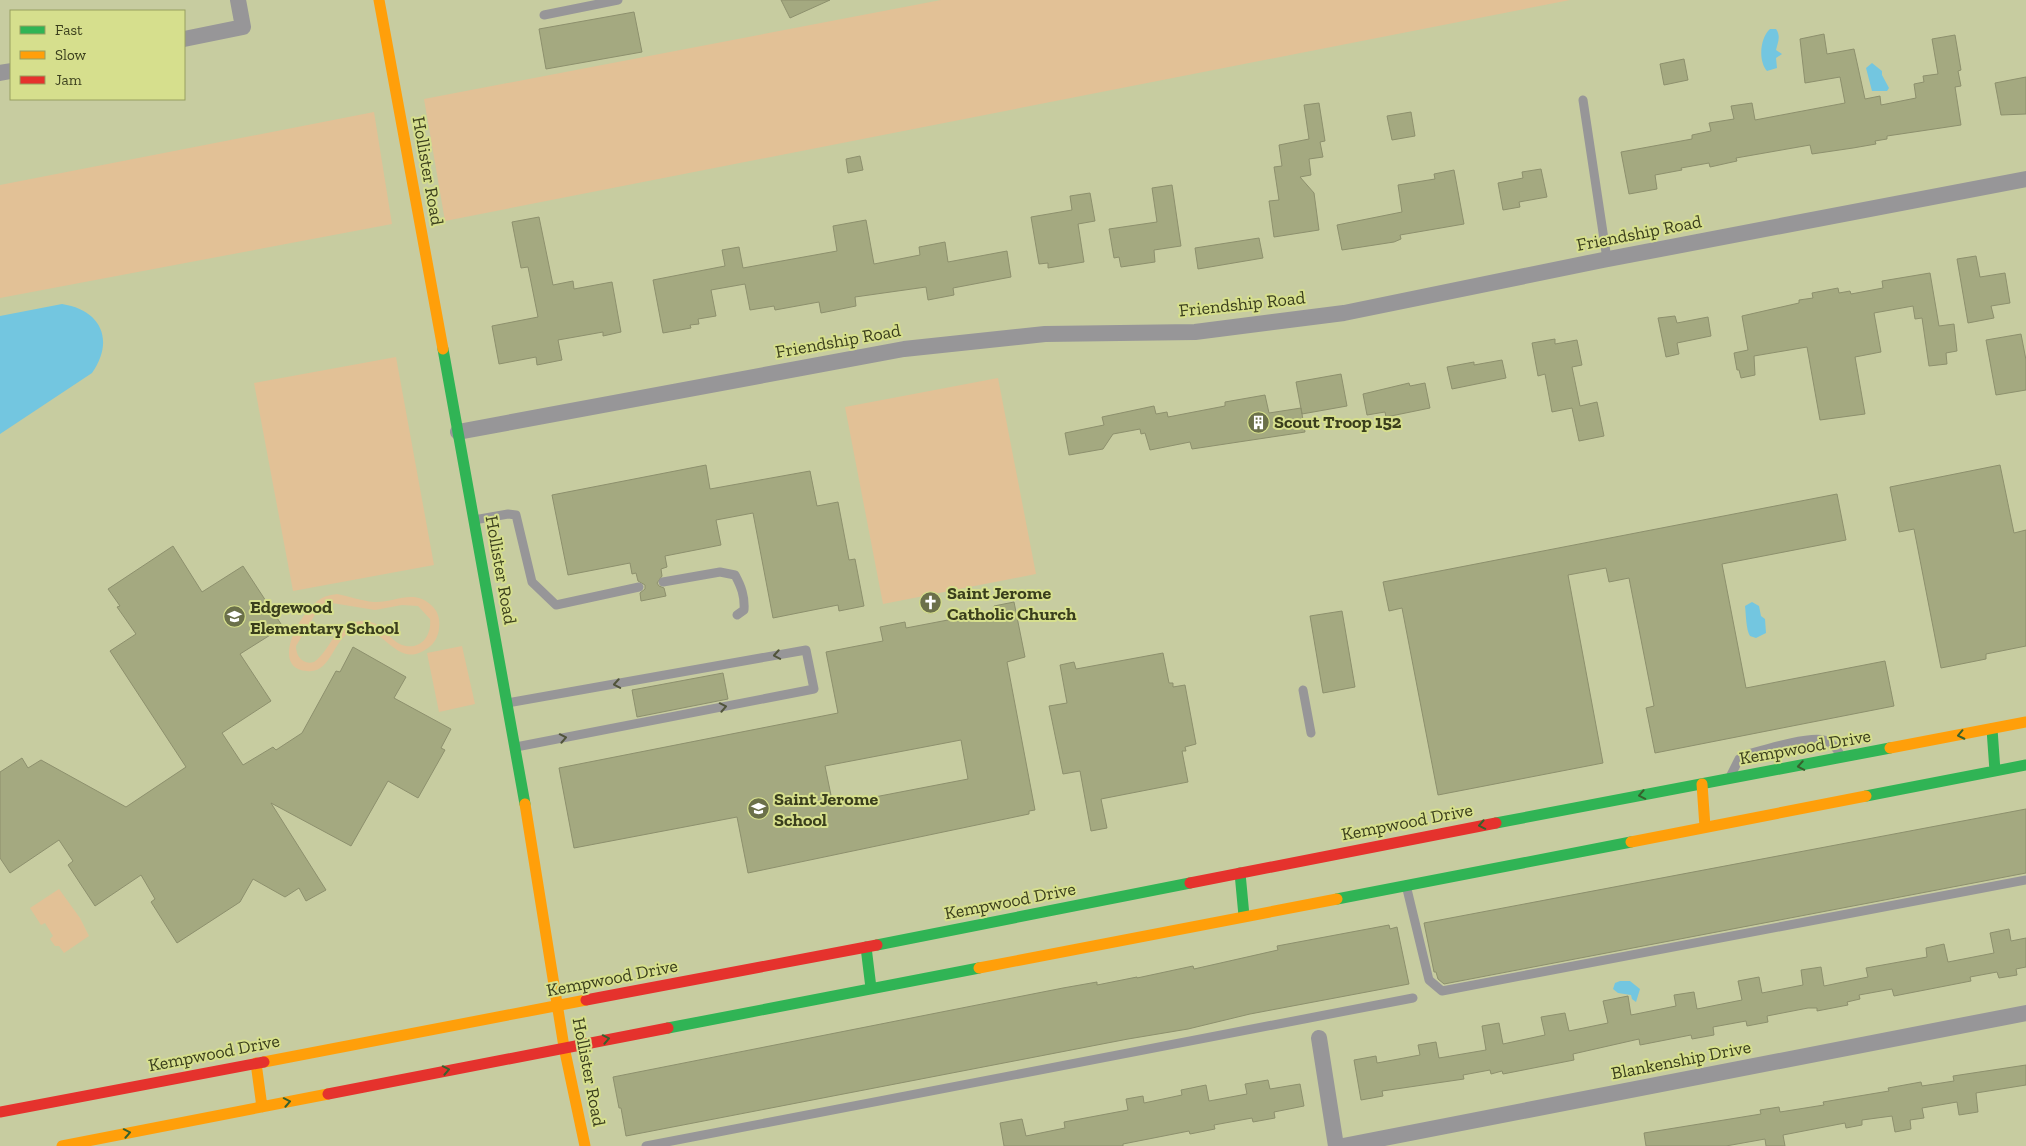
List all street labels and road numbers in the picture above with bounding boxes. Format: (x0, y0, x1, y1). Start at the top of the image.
street label: Hollister Road (408, 115, 448, 227)
street label: Friendship Road (1575, 210, 1704, 256)
street label: Friendship Road (1178, 286, 1306, 322)
street label: Friendship Road (774, 319, 903, 363)
street label: Hollister Road (481, 514, 521, 626)
street label: Kempwood Drive (1737, 725, 1873, 769)
street label: Kempwood Drive (1339, 798, 1475, 846)
street label: Kempwood Drive (942, 877, 1078, 925)
street label: Kempwood Drive (544, 954, 680, 1002)
street label: Hollister Road (568, 1016, 610, 1128)
street label: Kempwood Drive (146, 1029, 282, 1077)
street label: Blankenship Drive (1609, 1036, 1753, 1084)

